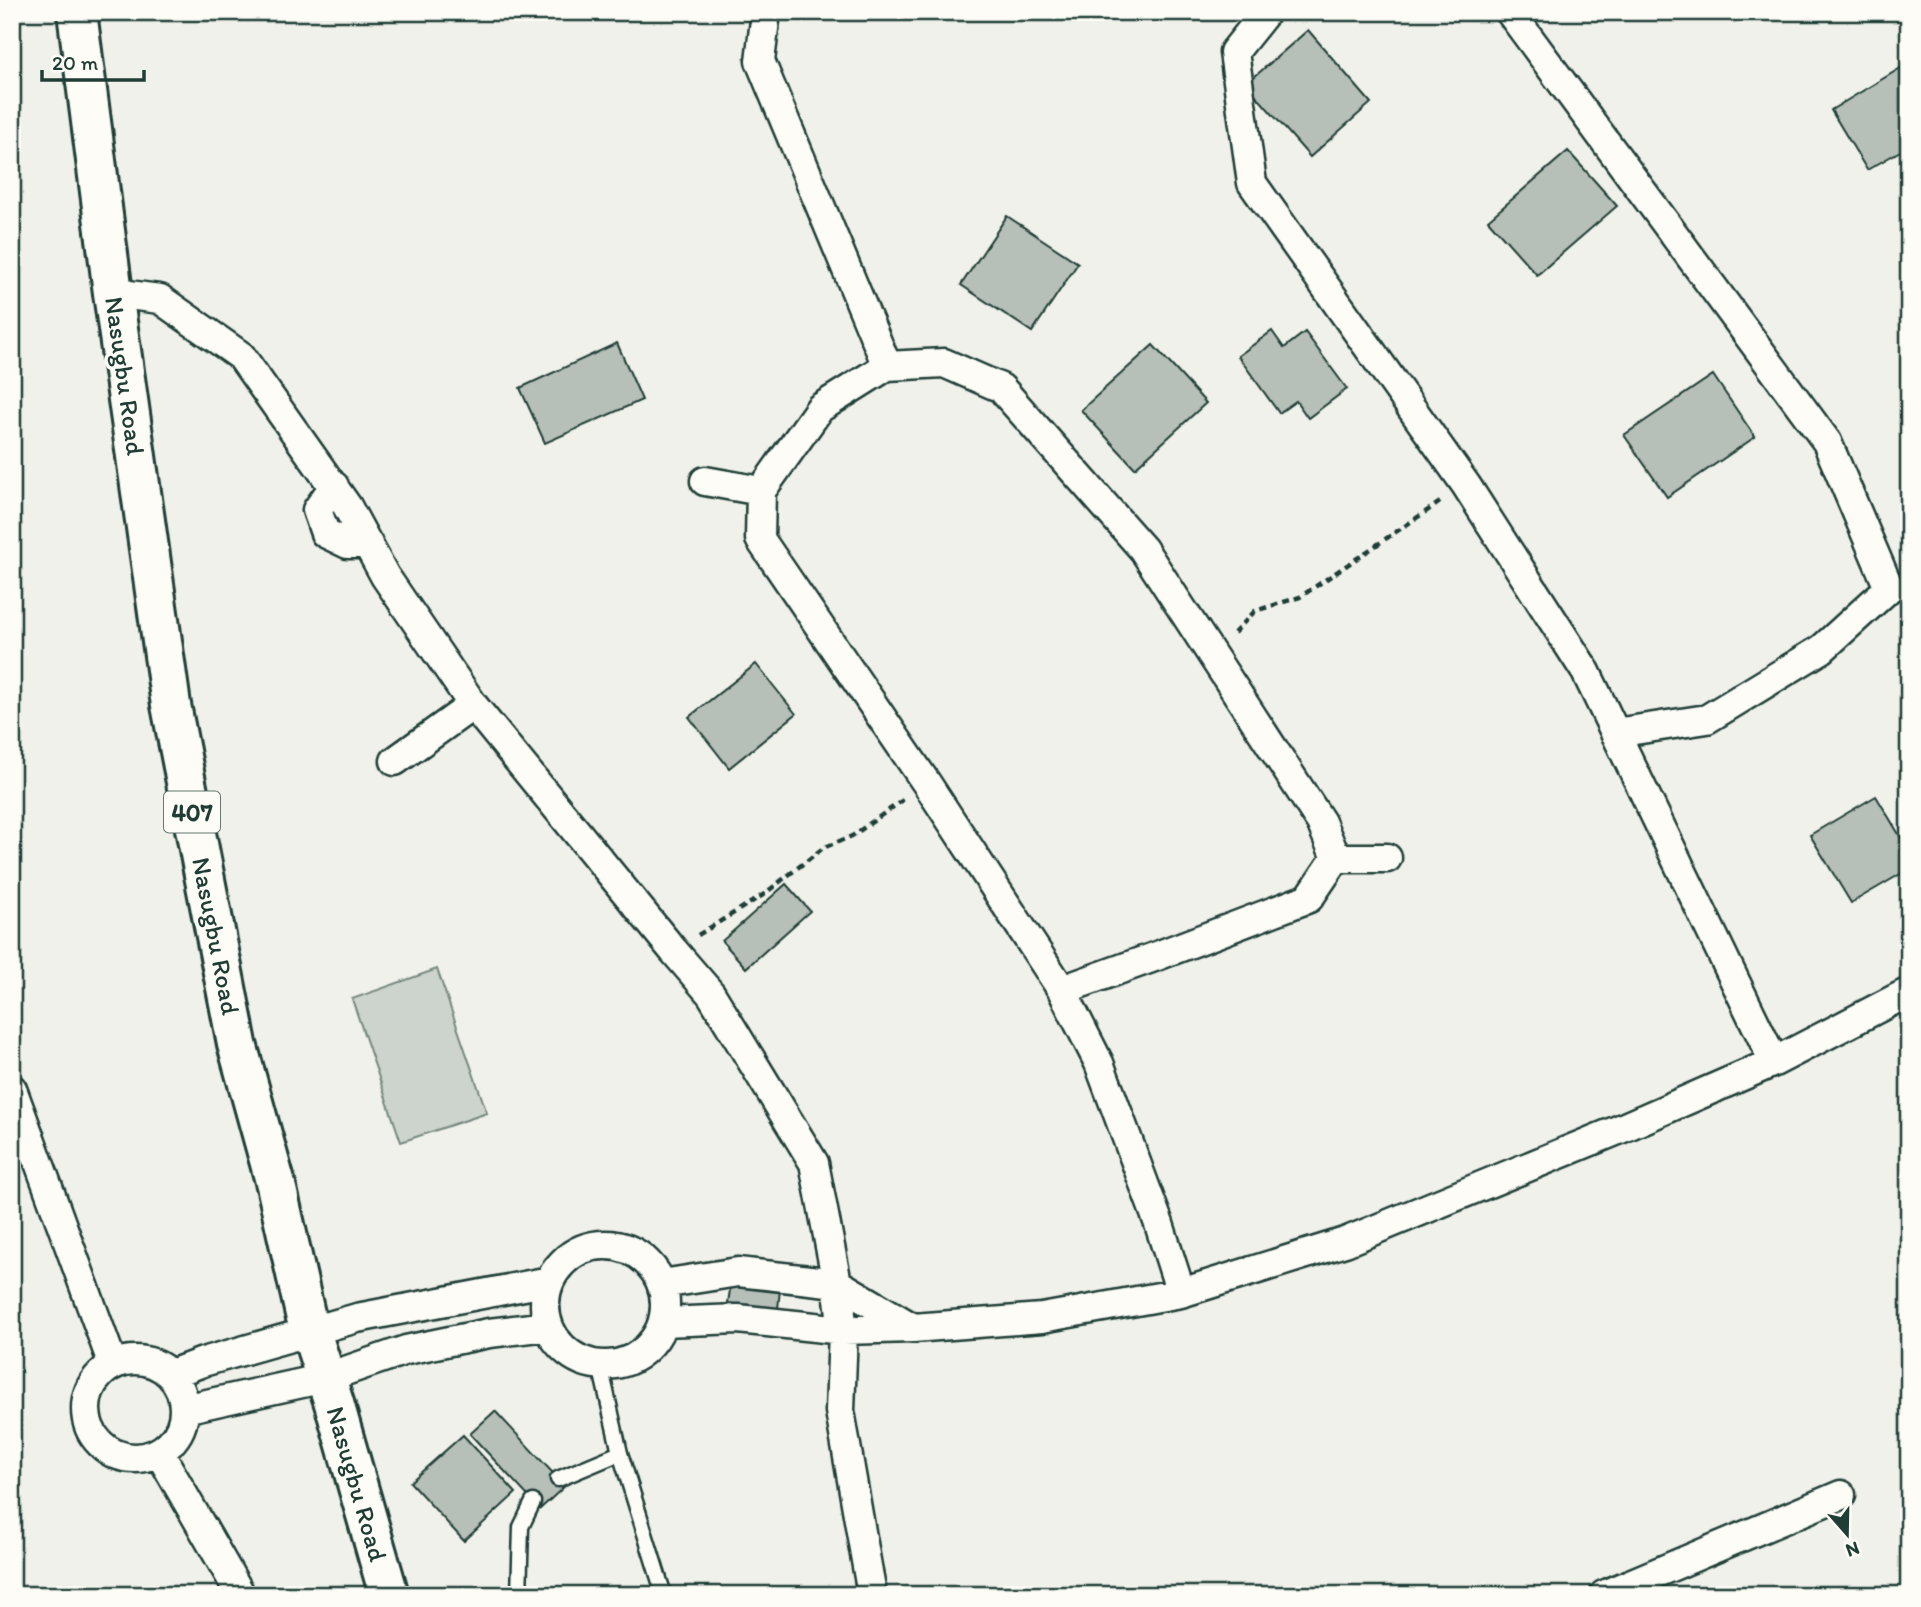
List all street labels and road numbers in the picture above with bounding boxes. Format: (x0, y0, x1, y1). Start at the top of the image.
street label: Nasugbu Road (98, 295, 152, 458)
road number: 407 (164, 792, 220, 832)
street label: Nasugbu Road (185, 854, 247, 1018)
street label: Nasugbu Road (320, 1403, 395, 1566)

